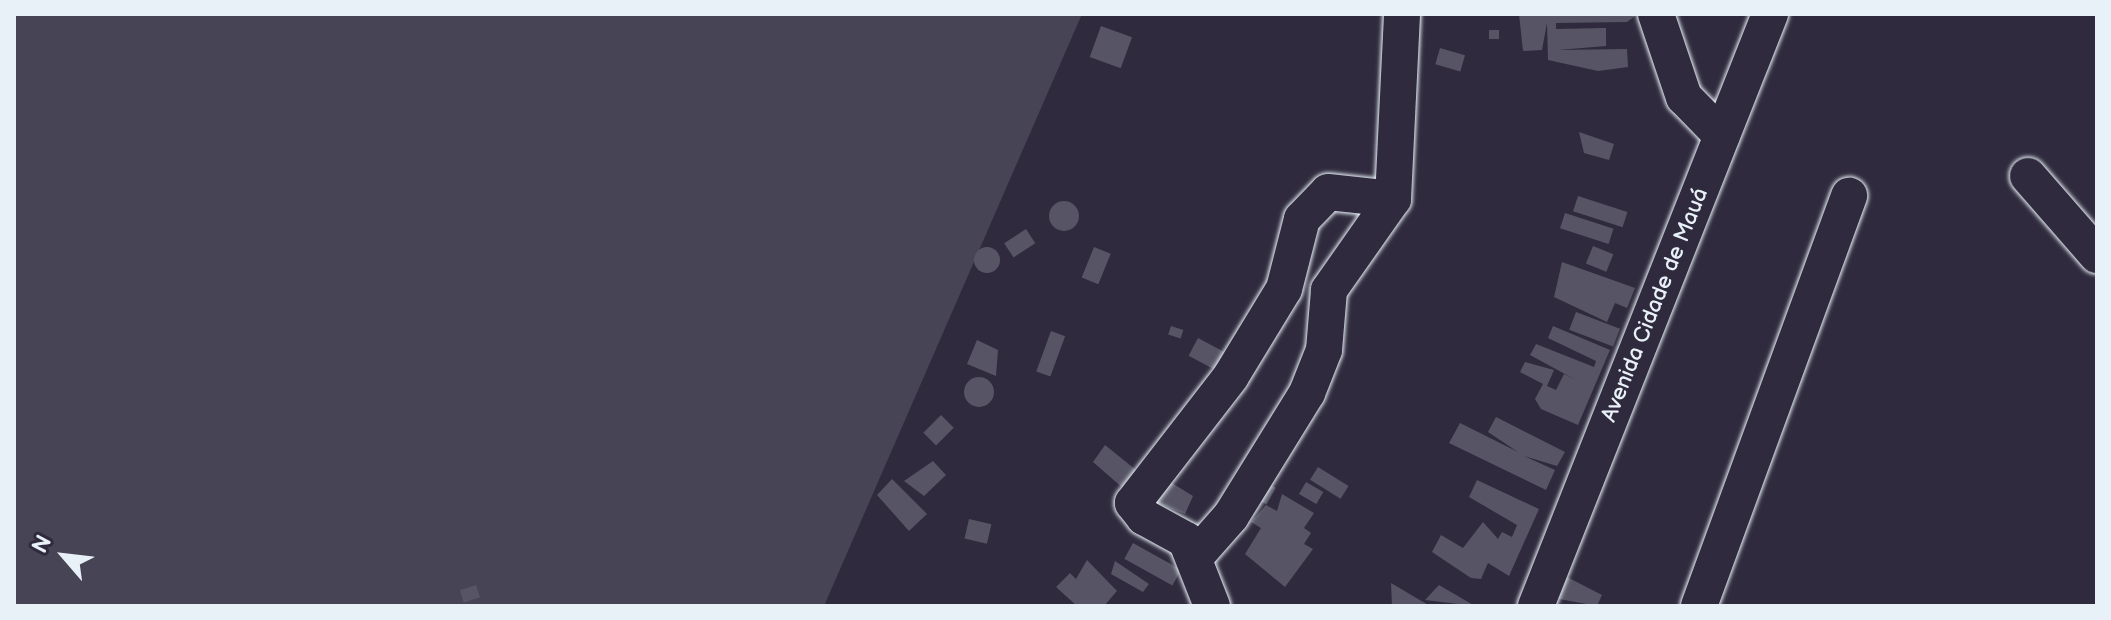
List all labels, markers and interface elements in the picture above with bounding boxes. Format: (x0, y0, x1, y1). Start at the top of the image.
street label: Avenida Cidade de Mauá (1596, 184, 1714, 426)
north arrow (24, 516, 104, 596)
text: N (27, 531, 58, 558)

